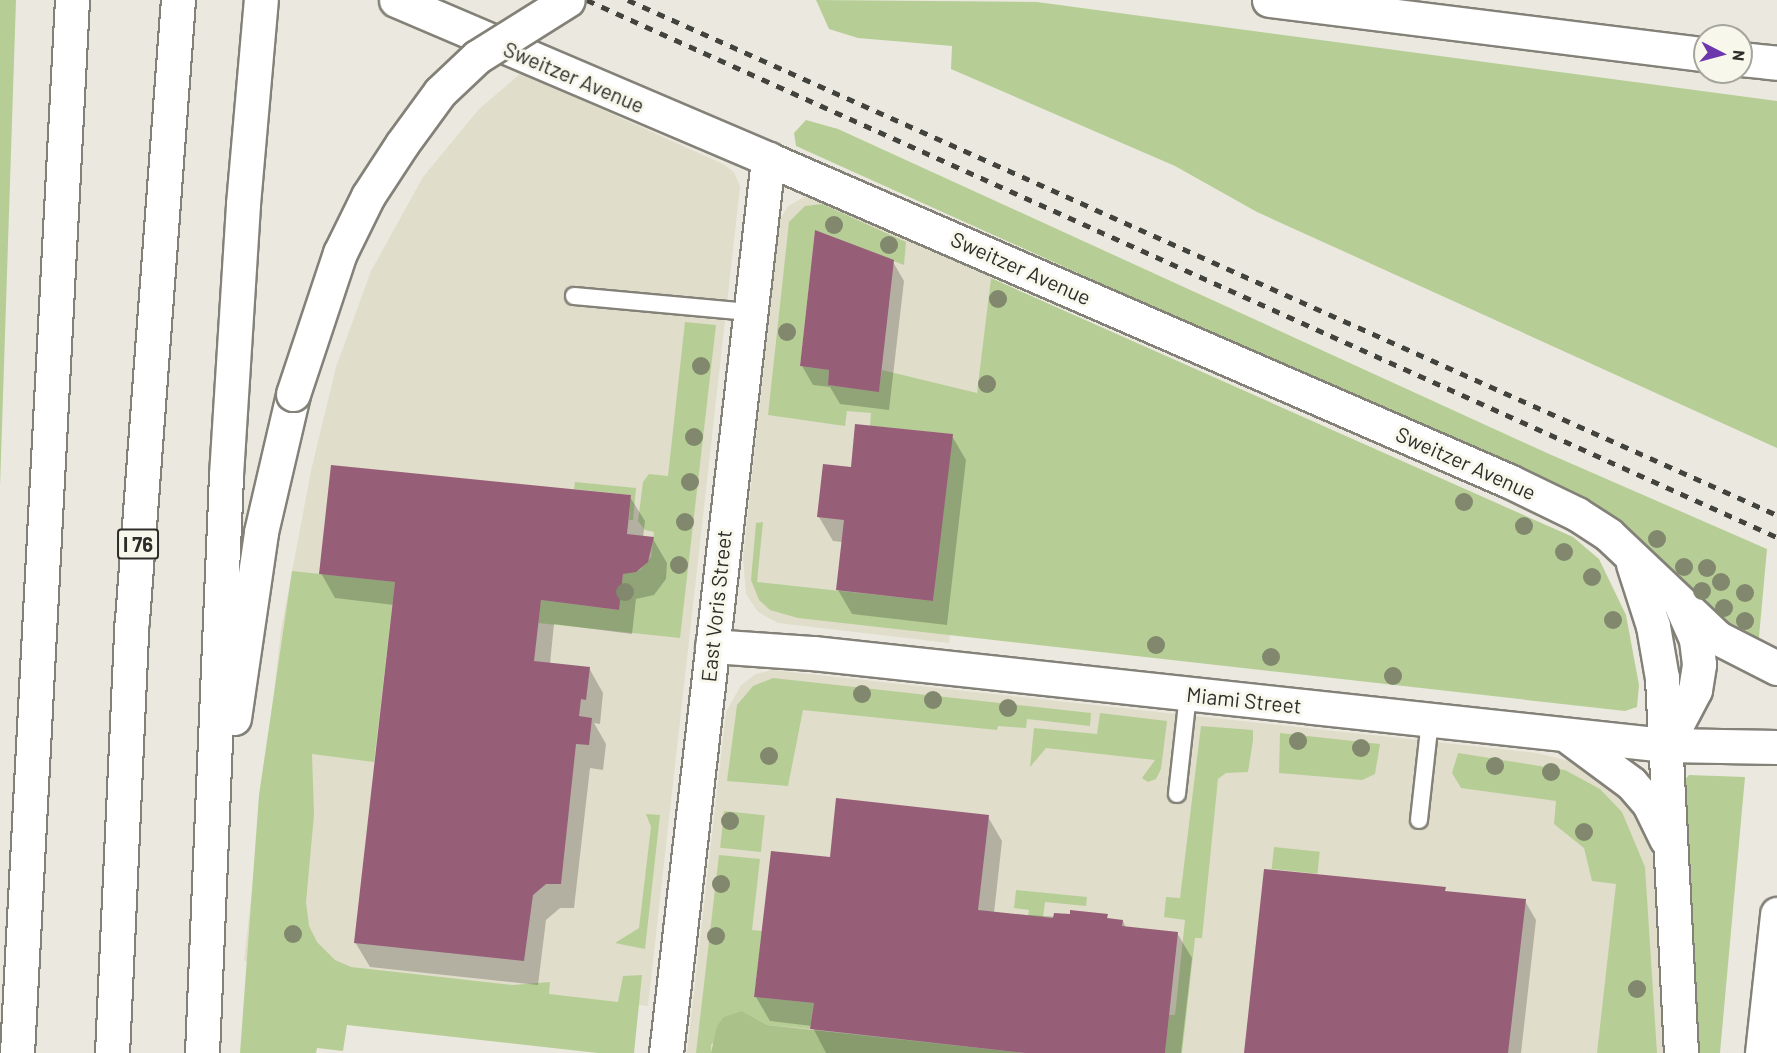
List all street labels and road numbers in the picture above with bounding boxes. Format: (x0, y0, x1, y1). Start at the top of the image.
street label: Sweitzer Avenue (500, 36, 648, 118)
street label: Sweitzer Avenue (947, 226, 1095, 310)
street label: Sweitzer Avenue (1392, 421, 1540, 505)
road number: I 76 (117, 527, 159, 561)
street label: East Voris Street (695, 529, 737, 683)
street label: Miami Street (1185, 681, 1303, 719)

